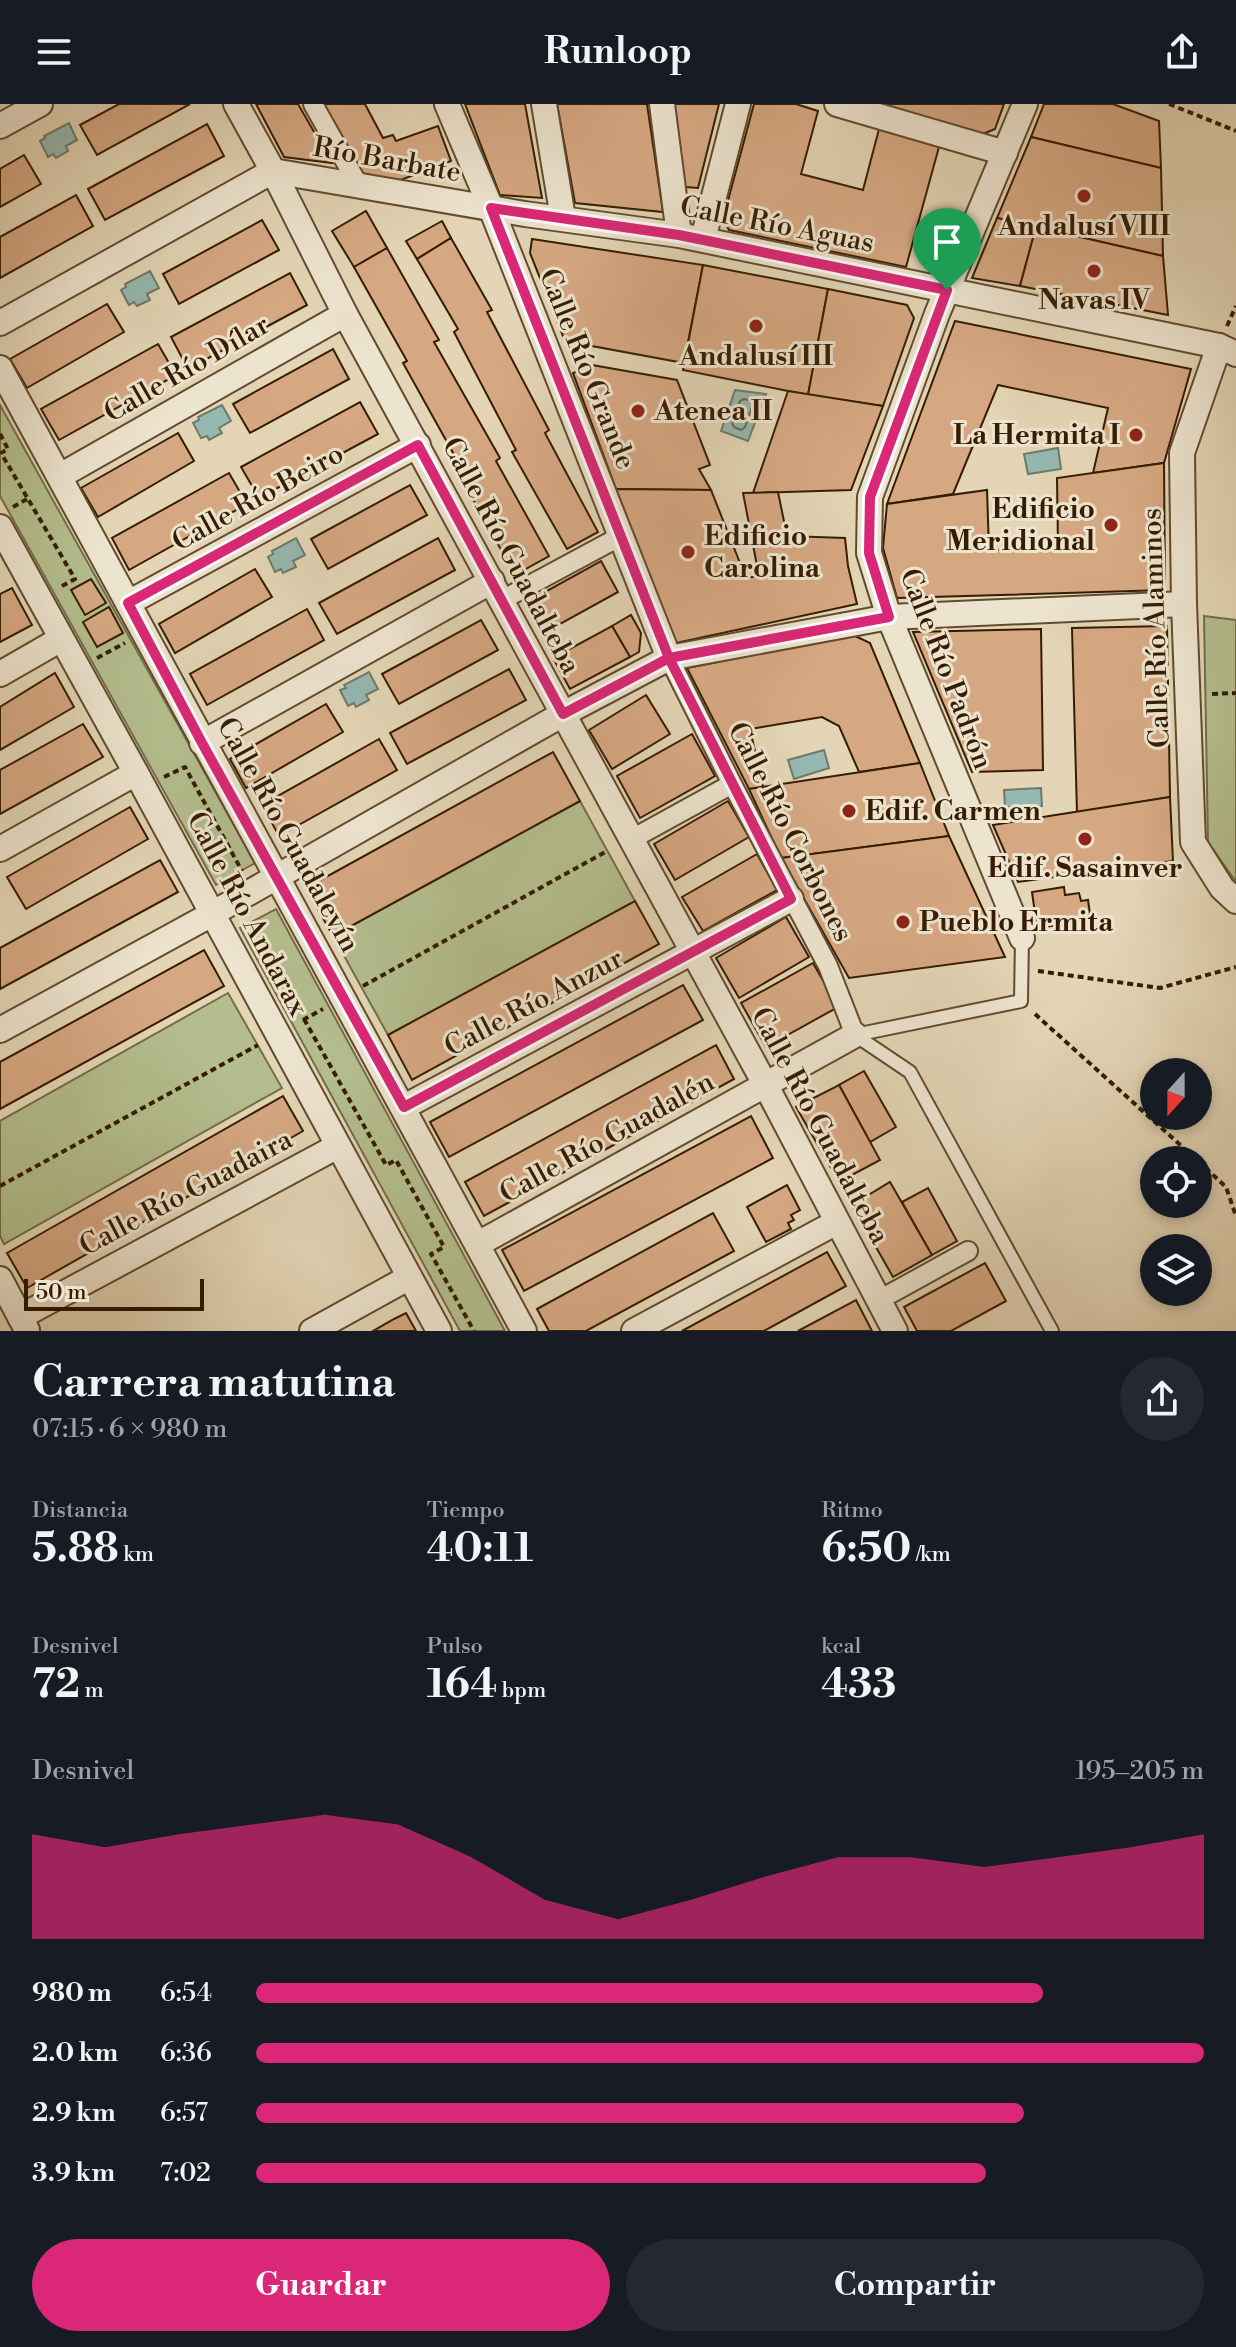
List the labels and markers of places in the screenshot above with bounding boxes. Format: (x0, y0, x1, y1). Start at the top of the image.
marker: Andalusí VIII (1075, 187, 1093, 205)
pin (913, 208, 981, 290)
place label: Andalusí VIII (997, 209, 1171, 244)
marker: Navas IV (1085, 262, 1103, 280)
place label: Navas IV (1038, 283, 1151, 318)
marker: Andalusí III (747, 317, 765, 335)
place label: Andalusí III (678, 339, 833, 374)
place label: Atenea II (653, 394, 773, 429)
marker: Atenea II (629, 402, 647, 420)
place label: La Hermita I (953, 418, 1120, 453)
marker: La Hermita I (1127, 426, 1145, 444)
place label: Edificio Meridional (946, 492, 1095, 559)
marker: Edificio Meridional (1102, 516, 1120, 534)
place label: Edificio Carolina (704, 519, 821, 586)
marker: Edificio Carolina (679, 543, 697, 561)
place label: Edif. Carmen (865, 794, 1041, 829)
marker: Edif. Carmen (840, 802, 858, 820)
marker: Edif. Sasainver (1076, 830, 1094, 848)
place label: Edif. Sasainver (987, 851, 1183, 886)
place label: Pueblo Ermita (919, 905, 1114, 940)
marker: Pueblo Ermita (894, 913, 912, 931)

